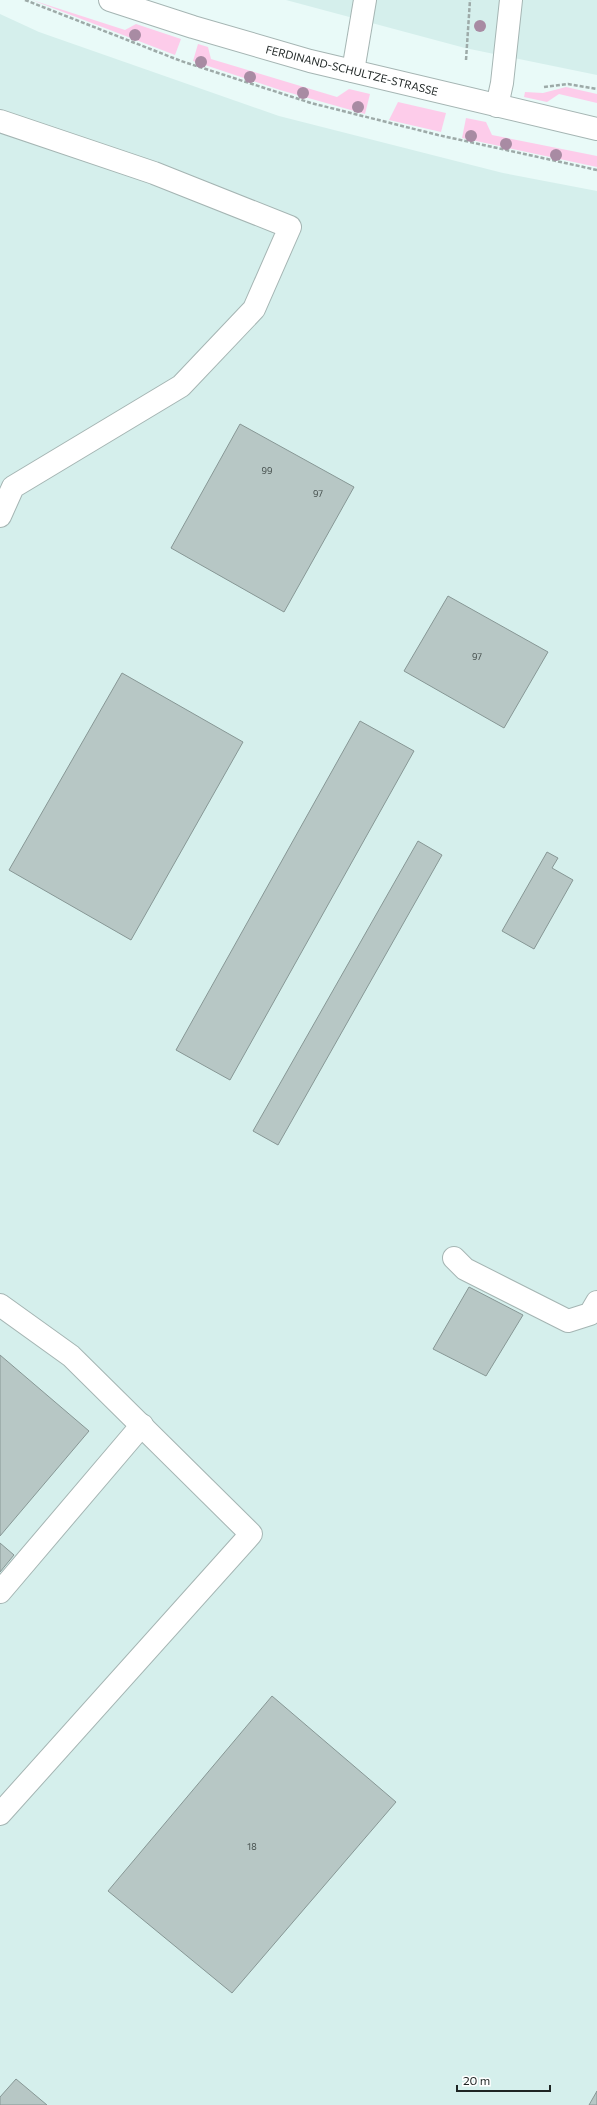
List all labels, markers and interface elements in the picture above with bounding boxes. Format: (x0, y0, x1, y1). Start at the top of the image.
street label: FERDINAND-SCHULTZE-STRASSE (264, 42, 440, 98)
house number: 99 (262, 465, 272, 476)
house number: 97 (313, 488, 323, 499)
house number: 97 (472, 651, 482, 662)
house number: 18 (247, 1841, 257, 1852)
scale bar (457, 2067, 550, 2093)
text: 20 m (463, 2073, 490, 2087)

